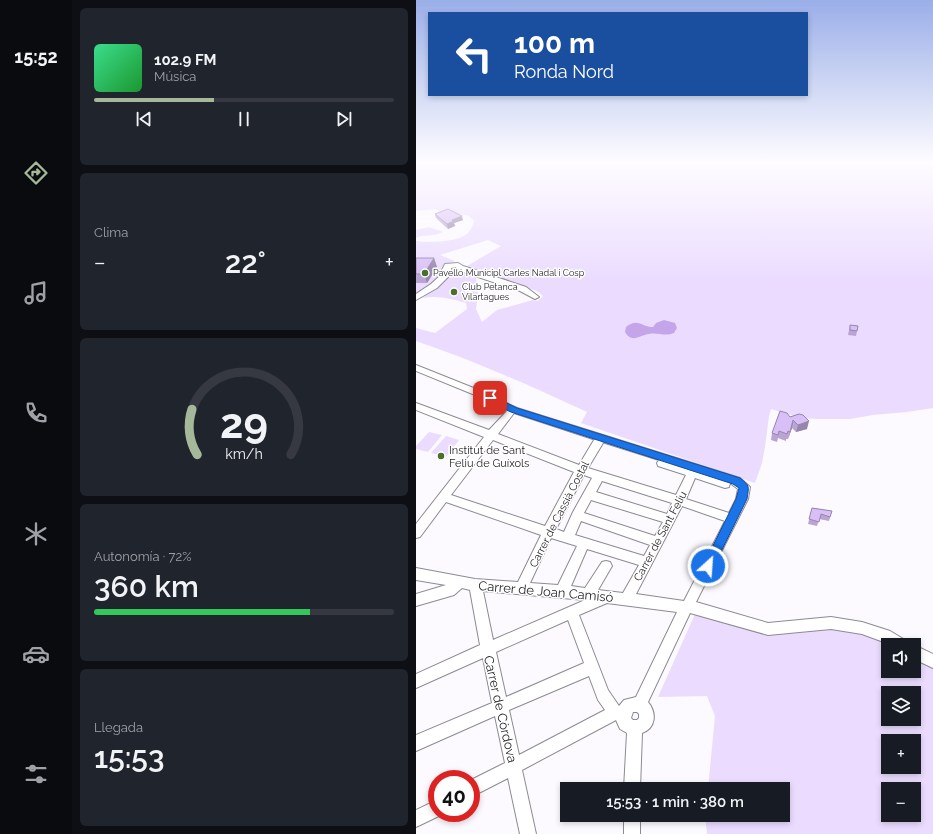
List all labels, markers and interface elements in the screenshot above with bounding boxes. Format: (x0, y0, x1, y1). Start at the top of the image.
text: 100 m (514, 27, 595, 60)
icon: left (448, 28, 500, 80)
text: 15:52 (14, 46, 58, 67)
text: 102.9 FM (154, 51, 216, 69)
text: Ronda Nord (514, 61, 614, 82)
text: Música (154, 69, 196, 84)
icon: previous (133, 108, 155, 130)
icon: pause (233, 108, 255, 130)
icon: next (333, 108, 355, 130)
icon: directions (22, 159, 50, 187)
text: Clima (94, 225, 128, 240)
text: 22° (225, 245, 266, 280)
text: − (94, 249, 106, 275)
text: + (385, 249, 394, 275)
marker: Pavelló Municipl Carles Nadal i Cosp (420, 268, 430, 278)
place label: Pavelló Municipl Carles Nadal i Cosp (433, 268, 585, 278)
icon: music (22, 279, 50, 307)
place label: Club Petanca Vilartagues (462, 282, 518, 302)
marker: Club Petanca Vilartagues (449, 287, 459, 297)
pin (473, 381, 507, 415)
icon: arrive (479, 387, 501, 409)
icon: phone (22, 399, 50, 427)
text: 29 (220, 399, 268, 448)
place label: Institut de Sant Feliu de Guíxols (449, 444, 529, 470)
text: km/h (225, 446, 263, 462)
marker: Institut de Sant Feliu de Guíxols (436, 451, 446, 461)
street label: Carrer de Cassià Costal (527, 459, 592, 570)
street label: Carrer de Sant Feliu (631, 489, 690, 583)
icon: climate (22, 520, 50, 548)
position arrow (687, 545, 729, 587)
text: Autonomía · 72% (94, 549, 192, 564)
text: 360 km (94, 569, 199, 604)
street label: Carrer de Joan Camisó (478, 578, 614, 605)
map controls (881, 638, 921, 822)
button: sound (881, 638, 921, 678)
icon: car (22, 640, 50, 668)
street label: Carrer de Còrdova (481, 654, 520, 764)
button: layers (881, 686, 921, 726)
text: Llegada (94, 720, 143, 735)
button: + (881, 734, 921, 774)
text: 15:53 (94, 740, 164, 775)
icon: filters (22, 760, 50, 788)
speed limit sign: 40 (428, 770, 480, 822)
button: − (881, 782, 921, 822)
text: 15:53 · 1 min · 380 m (606, 793, 744, 811)

